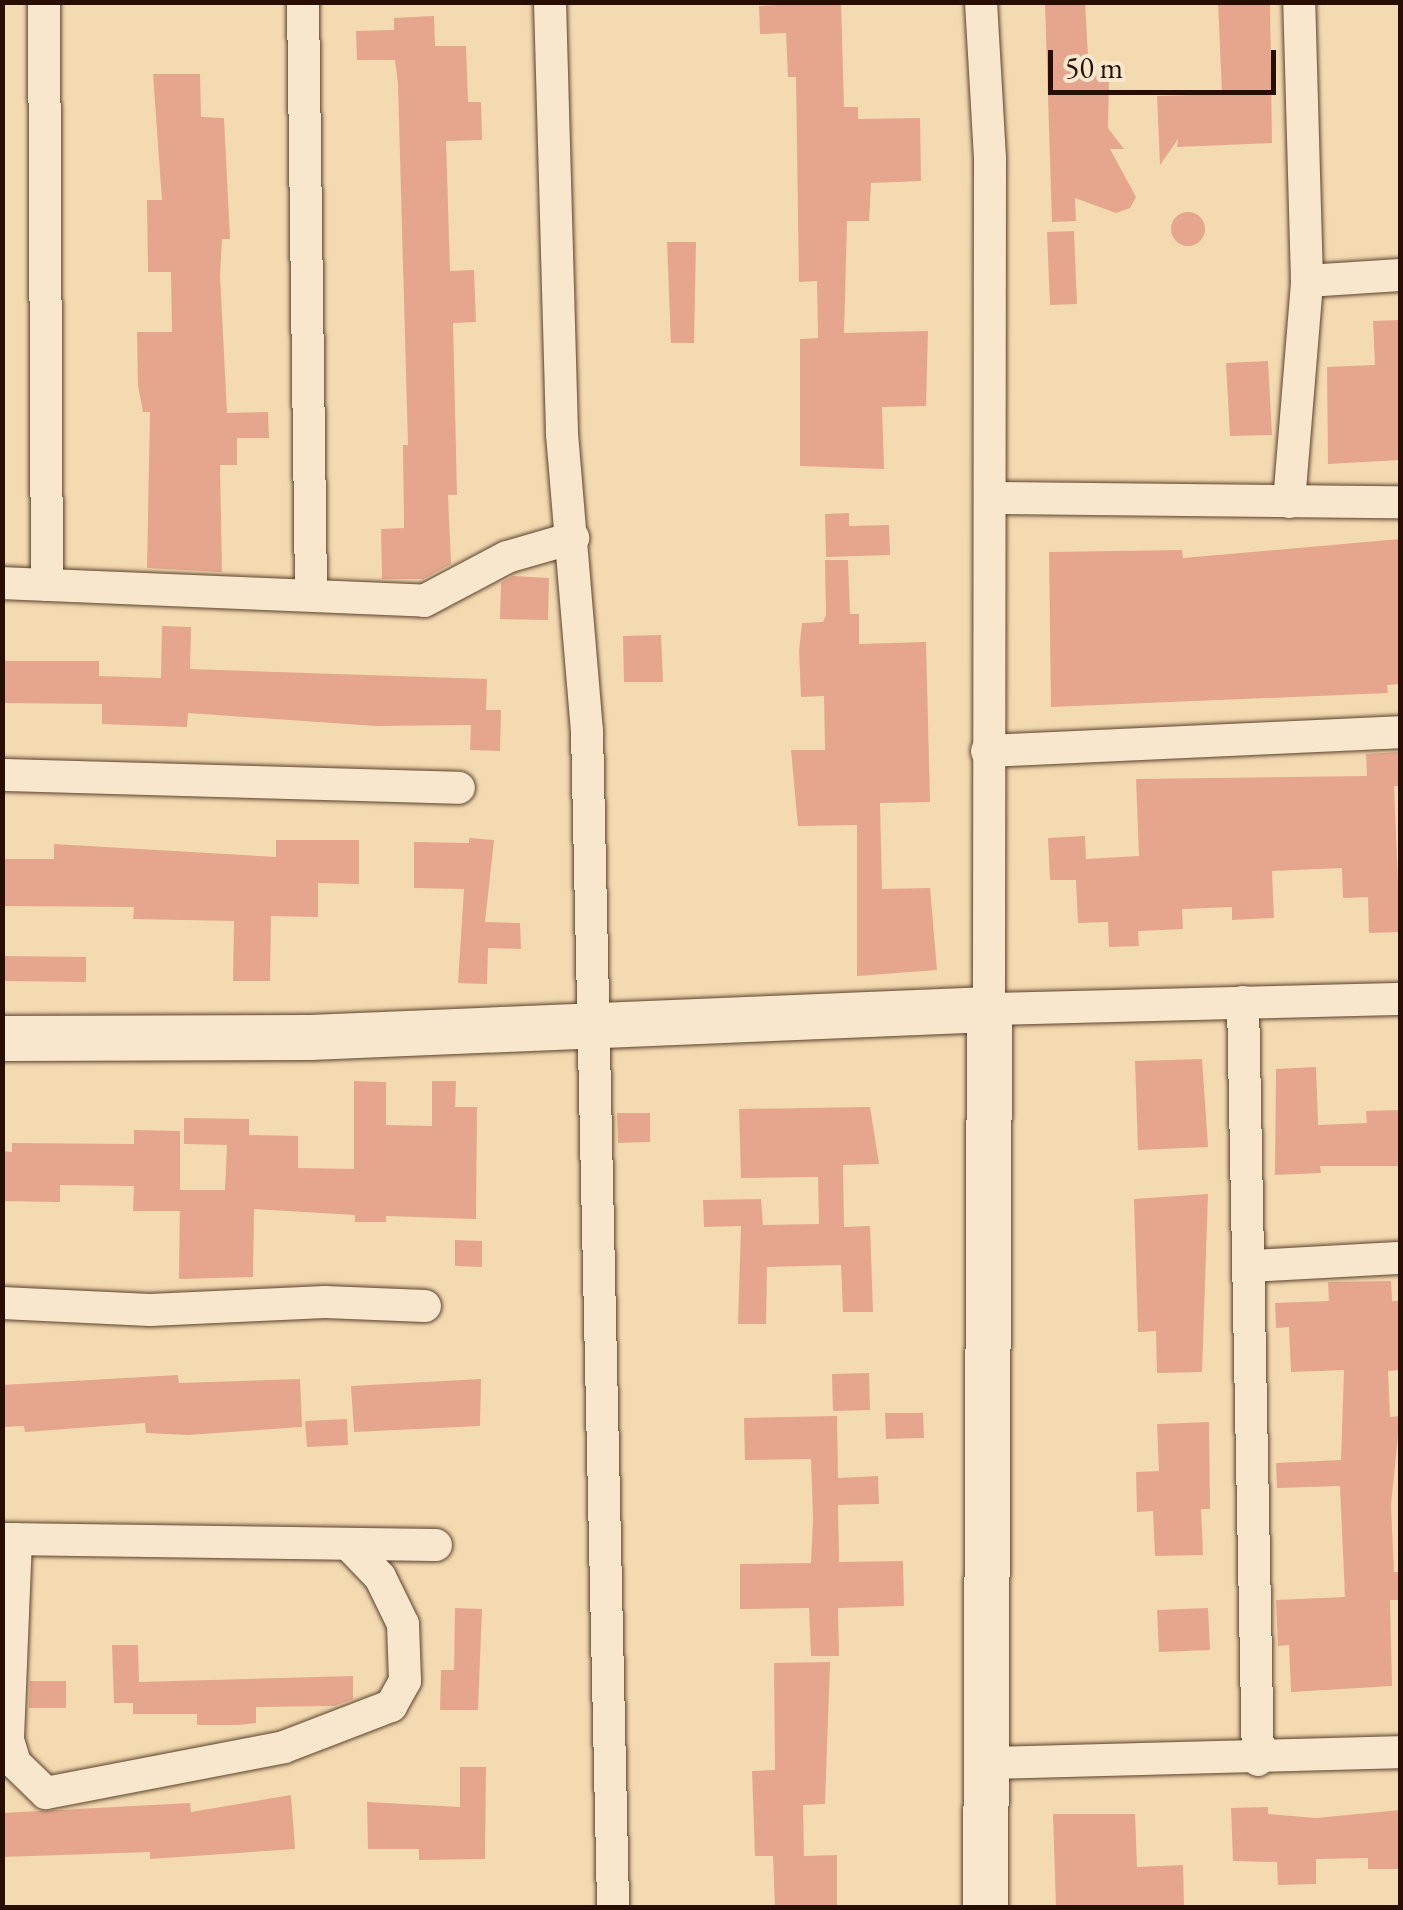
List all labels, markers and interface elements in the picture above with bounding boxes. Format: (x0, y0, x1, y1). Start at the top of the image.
scale bar (1053, 30, 1280, 92)
text: 50 m (1065, 48, 1123, 87)

